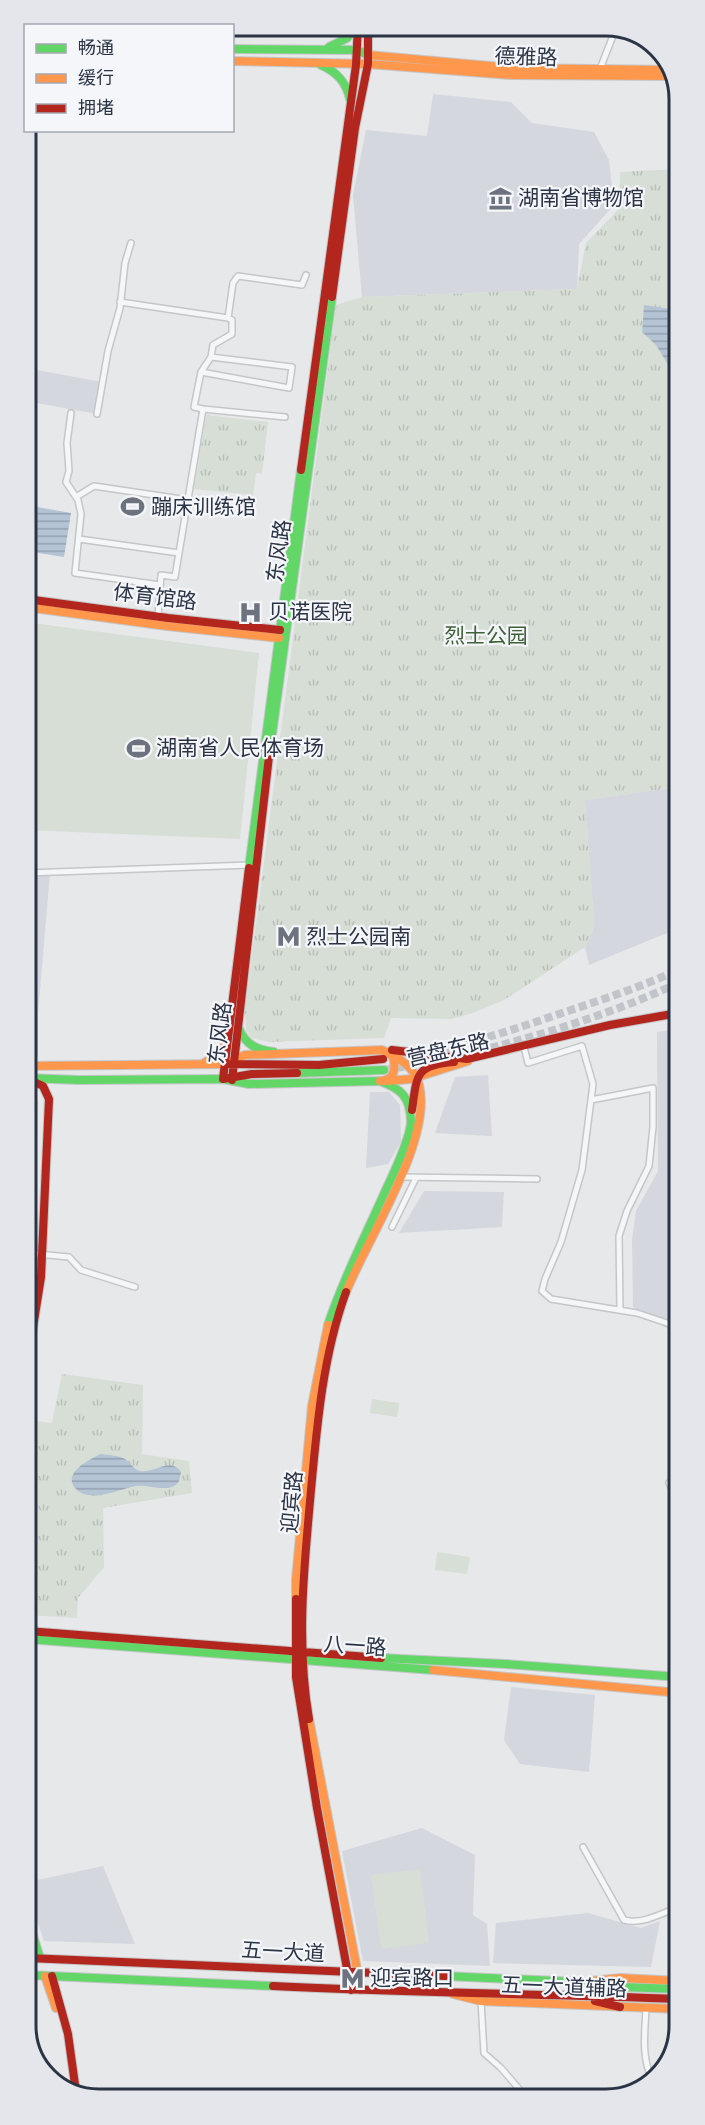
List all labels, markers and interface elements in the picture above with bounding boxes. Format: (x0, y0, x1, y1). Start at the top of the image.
legend (24, 24, 234, 132)
text: 畅通 (78, 37, 114, 59)
street label: 德雅路 (494, 44, 558, 70)
text: 缓行 (78, 67, 114, 89)
text: 拥堵 (78, 97, 114, 119)
museum icon: 湖南省博物馆 (487, 185, 513, 211)
place label: 湖南省博物馆 (518, 186, 644, 210)
sports icon: 蹦床训练馆 (120, 494, 146, 520)
place label: 蹦床训练馆 (151, 495, 256, 519)
street label: 东风路 (263, 518, 295, 584)
street label: 体育馆路 (112, 580, 198, 614)
hospital icon: 贝诺医院 (237, 599, 263, 625)
place label: 贝诺医院 (268, 600, 352, 624)
park label: 烈士公园 (444, 624, 528, 648)
sports icon: 湖南省人民体育场 (125, 735, 151, 761)
place label: 湖南省人民体育场 (156, 736, 324, 760)
metro station icon: 烈士公园南 (275, 924, 301, 950)
place label: 烈士公园南 (306, 925, 411, 949)
street label: 东风路 (204, 1000, 236, 1066)
street label: 营盘东路 (404, 1029, 492, 1071)
street label: 迎宾路 (277, 1470, 307, 1534)
street label: 八一路 (323, 1632, 387, 1660)
street label: 五一大道 (240, 1938, 326, 1966)
metro station icon: 迎宾路口 (339, 1965, 365, 1991)
place label: 迎宾路口 (370, 1966, 454, 1990)
street label: 五一大道辅路 (501, 1973, 627, 2001)

